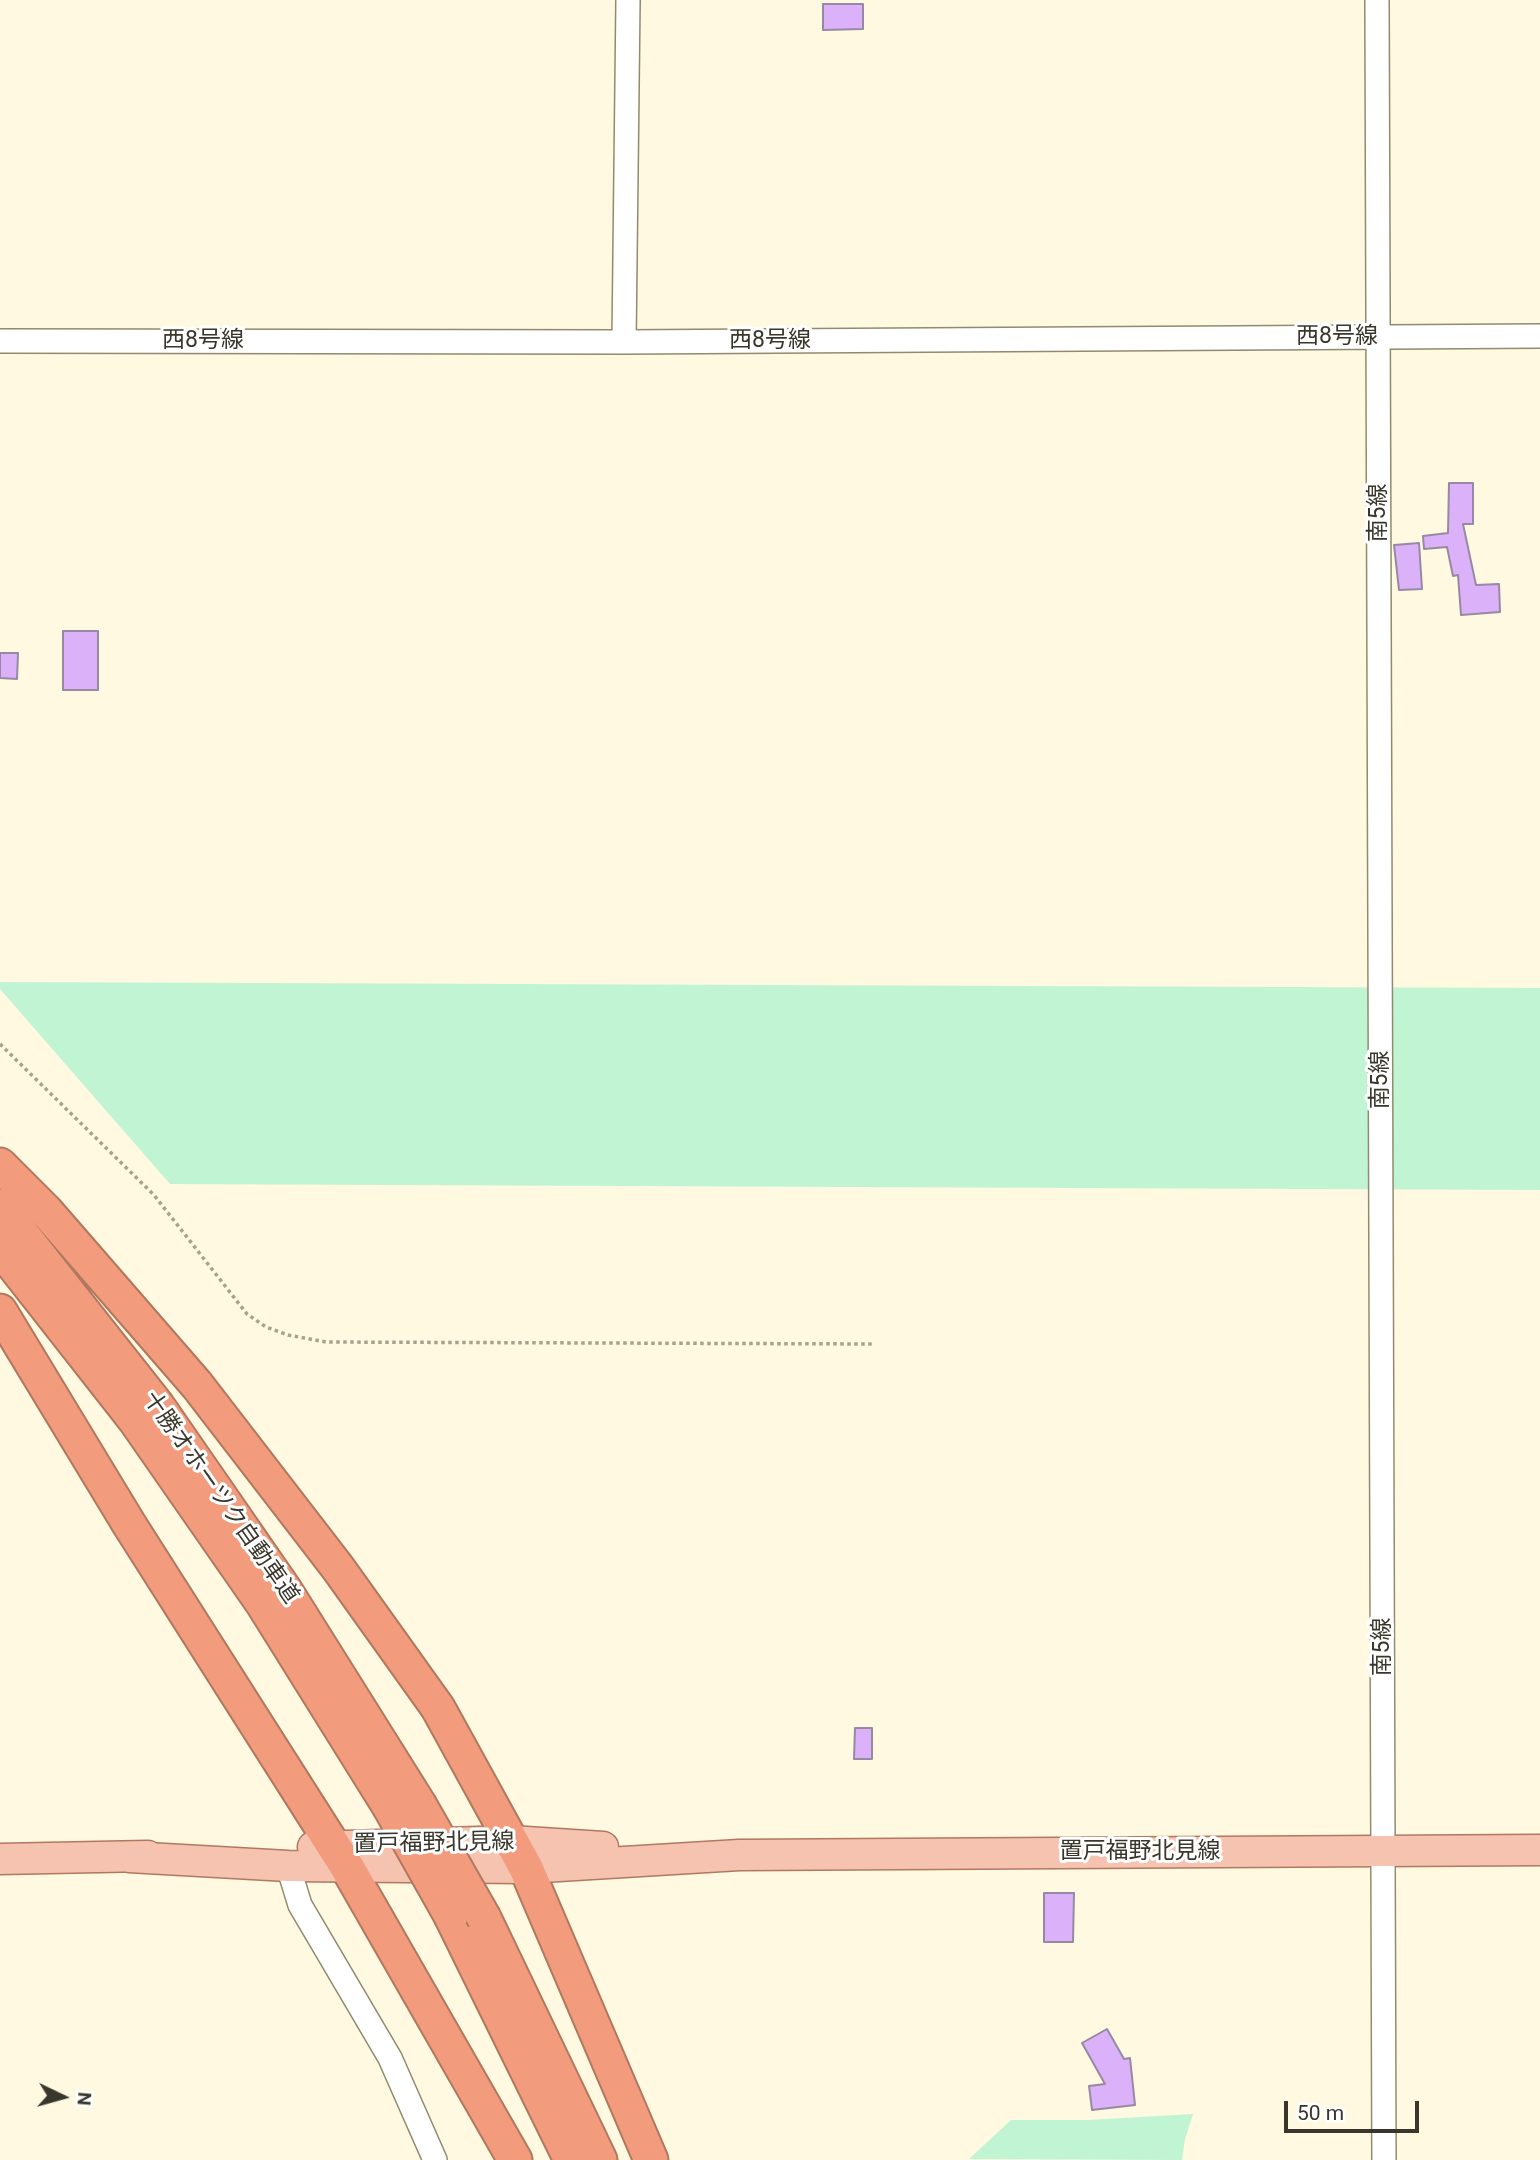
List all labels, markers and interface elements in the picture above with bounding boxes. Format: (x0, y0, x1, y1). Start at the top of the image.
street label: 西8号線 (1296, 323, 1378, 351)
street label: 西8号線 (162, 327, 244, 355)
street label: 西8号線 (729, 327, 811, 355)
street label: 南5線 (1365, 484, 1393, 542)
street label: 南5線 (1367, 1051, 1395, 1109)
street label: 十勝オホーツク自動車道 (136, 1386, 304, 1610)
street label: 南5線 (1369, 1618, 1397, 1676)
street label: 置戸福野北見線 (353, 1829, 515, 1859)
street label: 置戸福野北見線 (1060, 1838, 1220, 1866)
north arrow (28, 2062, 98, 2132)
scale bar (1288, 2086, 1423, 2130)
text: N (72, 2091, 96, 2107)
text: 50 m (1297, 2101, 1344, 2125)

